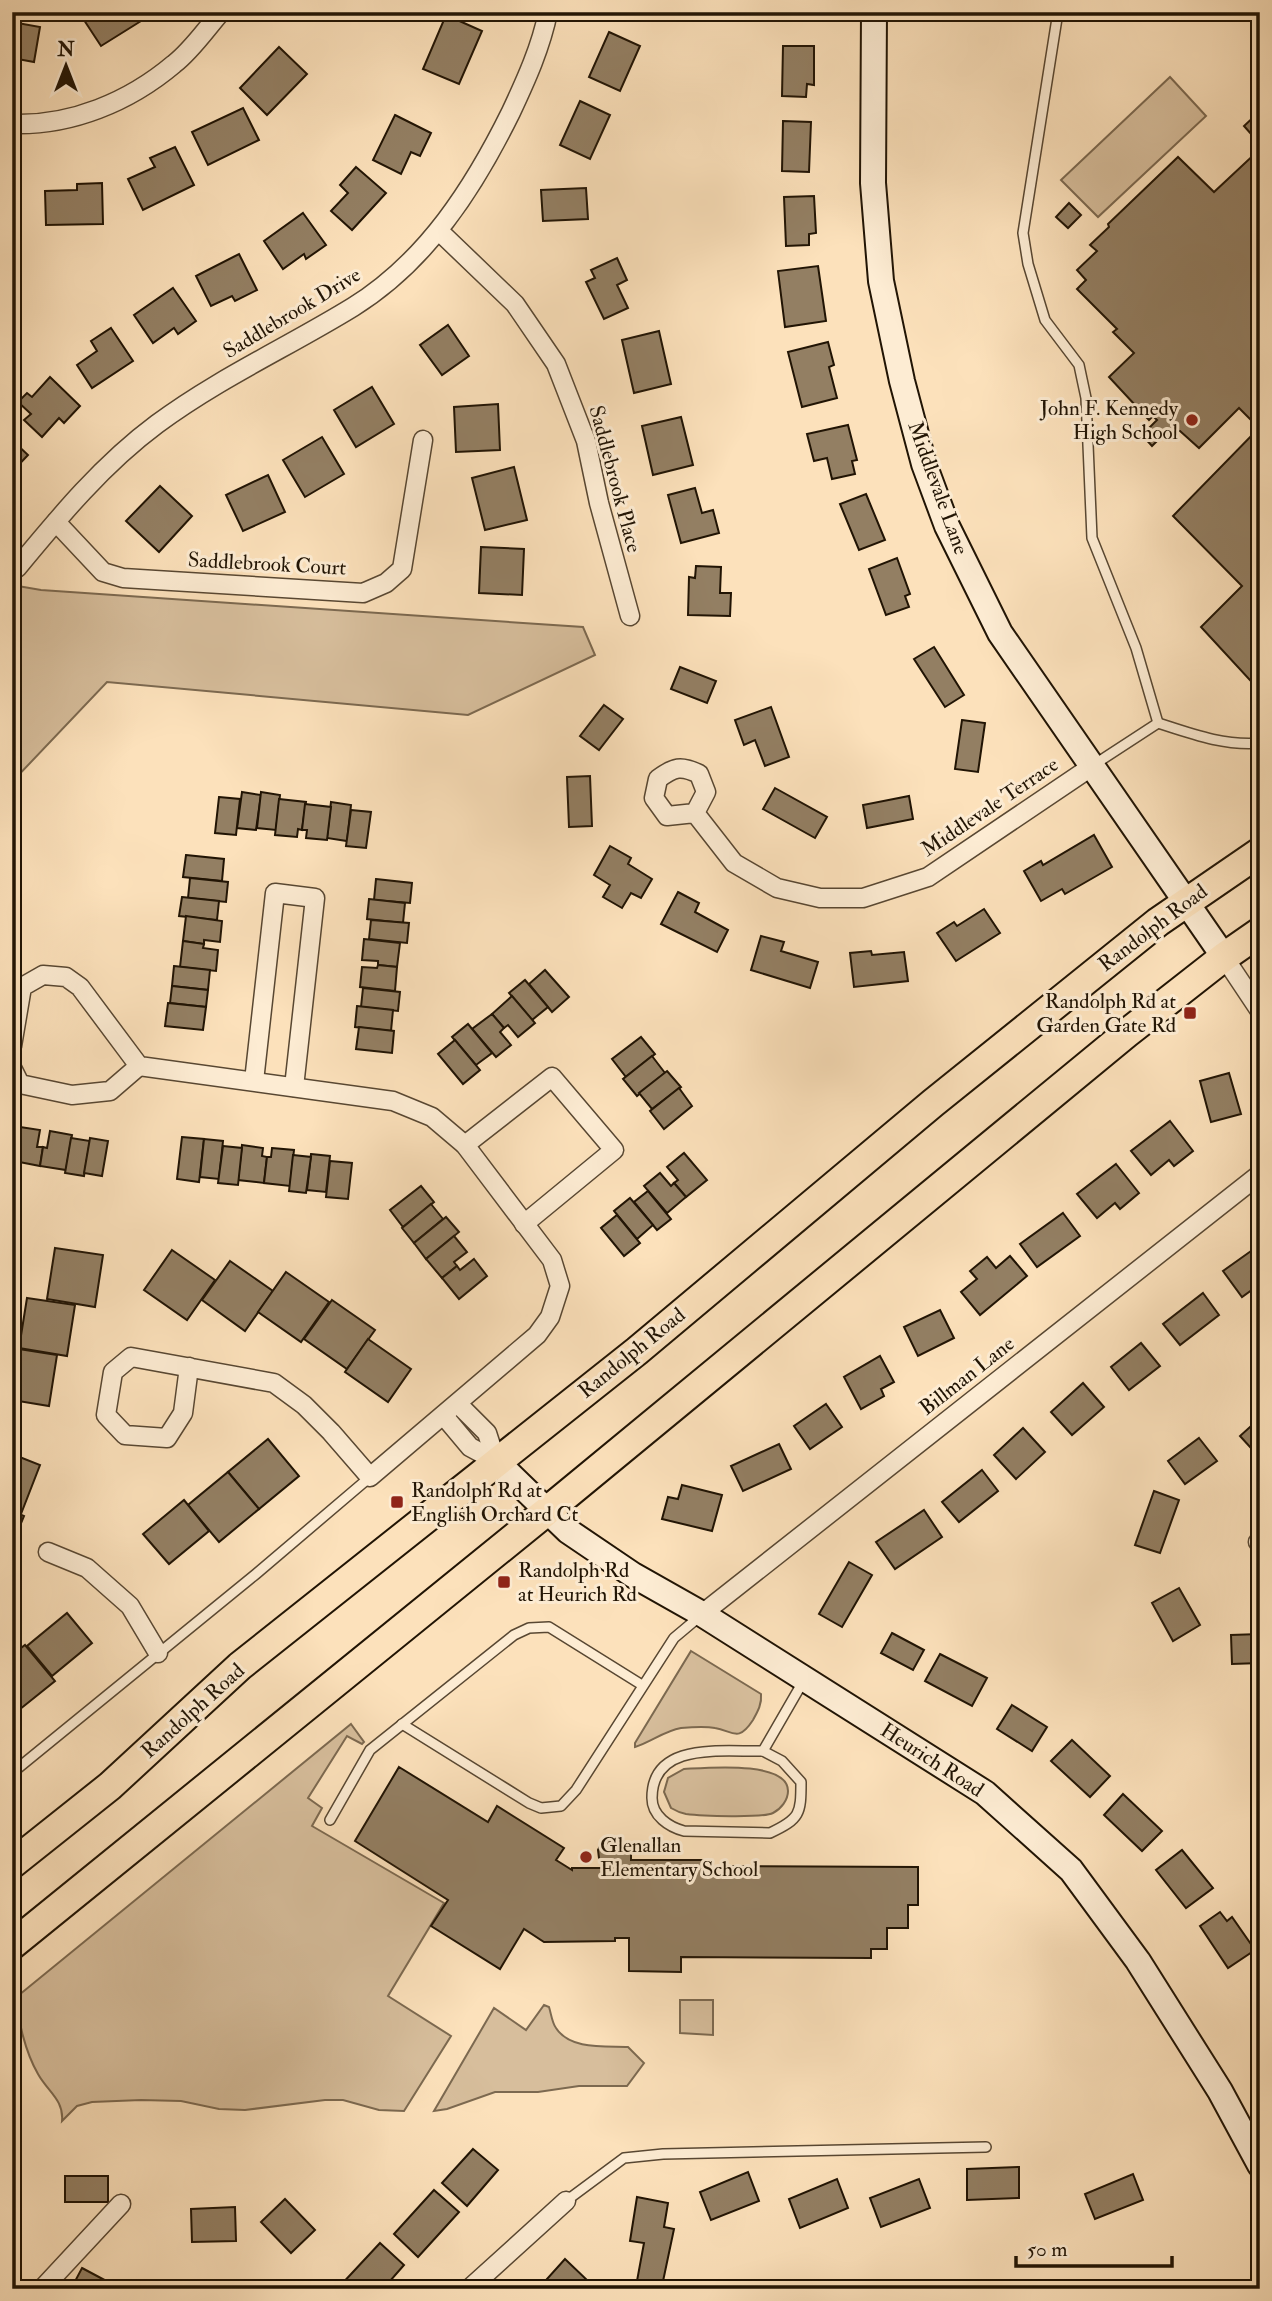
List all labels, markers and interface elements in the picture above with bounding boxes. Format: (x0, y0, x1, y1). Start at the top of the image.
north arrow (32, 32, 102, 102)
text: N (56, 38, 75, 62)
street label: Saddlebrook Drive (218, 261, 366, 365)
place label: John F. Kennedy High School (1039, 395, 1179, 446)
street label: Saddlebrook Place (582, 402, 648, 556)
marker: John F. Kennedy High School (1184, 412, 1200, 428)
street label: Middlevale Lane (901, 418, 975, 559)
street label: Saddlebrook Court (187, 546, 347, 582)
street label: Middlevale Terrace (916, 751, 1064, 863)
street label: Randolph Road (1093, 878, 1214, 978)
place label: Randolph Rd at Garden Gate Rd (1036, 988, 1177, 1039)
marker: Randolph Rd at Garden Gate Rd (1182, 1005, 1198, 1021)
street label: Randolph Road (573, 1301, 692, 1404)
street label: Billman Lane (914, 1330, 1020, 1422)
place label: Randolph Rd at English Orchard Ct (411, 1477, 578, 1528)
marker: Randolph Rd at English Orchard Ct (389, 1494, 405, 1510)
place label: Randolph Rd at Heurich Rd (518, 1557, 638, 1608)
marker: Randolph Rd at Heurich Rd (496, 1574, 512, 1590)
street label: Randolph Road (136, 1657, 251, 1765)
street label: Heurich Road (875, 1717, 989, 1804)
place label: Glenallan Elementary School (600, 1832, 759, 1883)
marker: Glenallan Elementary School (578, 1849, 594, 1865)
scale bar (1016, 2224, 1172, 2268)
text: 50 m (1027, 2236, 1068, 2263)

